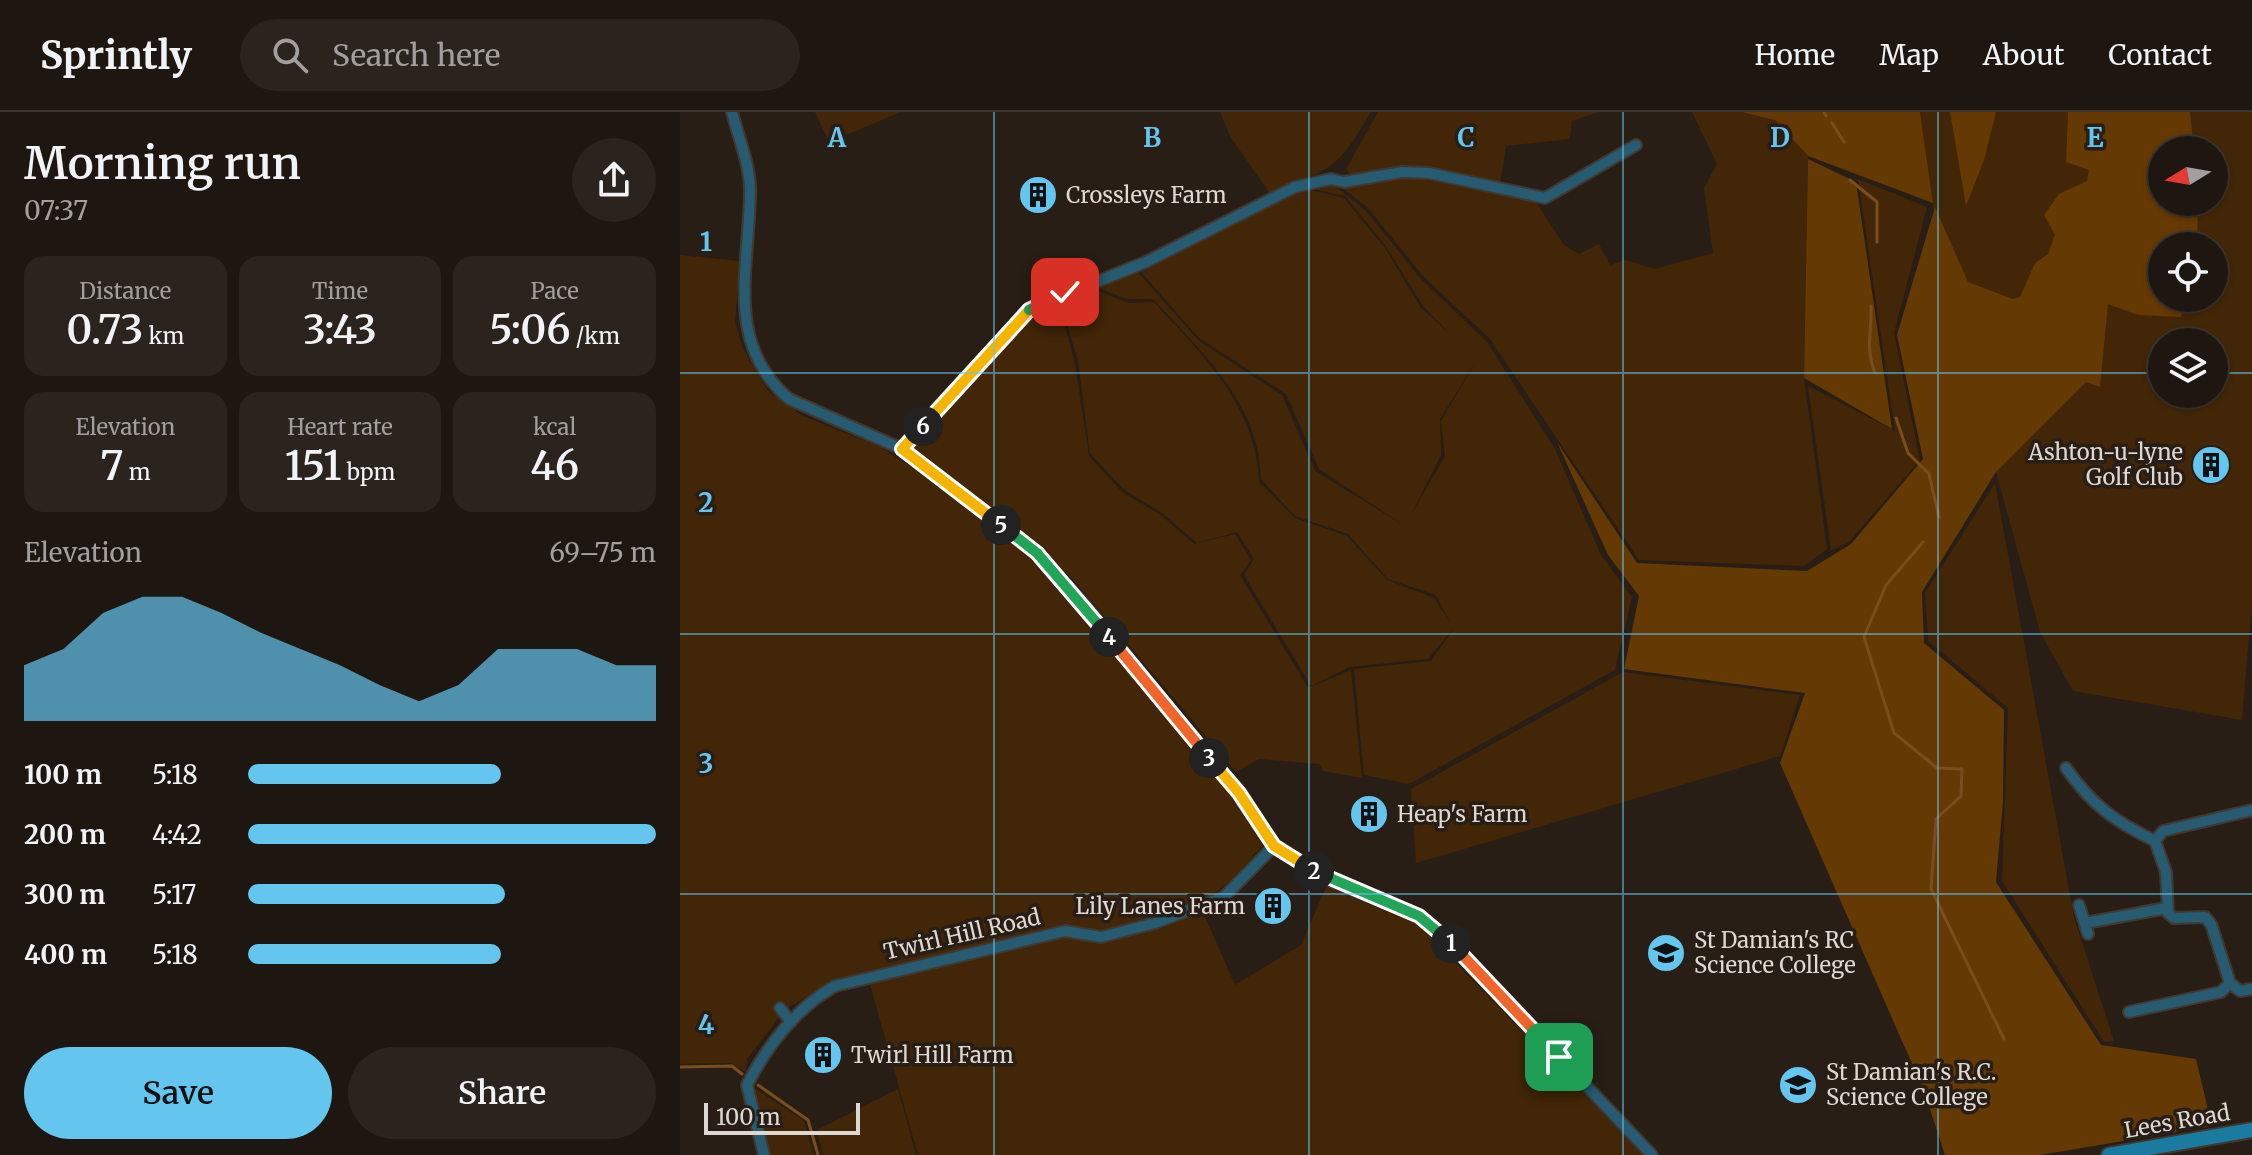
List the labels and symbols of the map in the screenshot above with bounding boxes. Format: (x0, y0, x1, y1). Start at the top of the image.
text: A (827, 121, 847, 154)
text: B (1143, 121, 1161, 154)
text: C (1457, 121, 1475, 154)
text: D (1770, 121, 1790, 154)
text: E (2087, 121, 2104, 154)
north arrow (2148, 136, 2228, 216)
building icon: Crossleys Farm (1017, 174, 1059, 216)
place label: Crossleys Farm (1066, 181, 1227, 209)
text: 1 (700, 225, 712, 258)
pin (1031, 258, 1099, 326)
pin: 6 (903, 406, 943, 446)
place label: Ashton-u-lyne Golf Club (2027, 438, 2183, 491)
building icon: Ashton-u-lyne Golf Club (2190, 444, 2232, 486)
text: 2 (698, 486, 714, 519)
pin: 5 (981, 505, 1021, 545)
pin: 4 (1089, 617, 1129, 657)
pin: 3 (1189, 738, 1229, 778)
text: 3 (699, 747, 713, 780)
building icon: Heap's Farm (1348, 793, 1390, 835)
place label: Heap's Farm (1397, 800, 1528, 828)
pin: 2 (1294, 851, 1334, 891)
building icon: Lily Lanes Farm (1252, 885, 1294, 927)
place label: Lily Lanes Farm (1076, 892, 1245, 920)
street label: Twirl Hill Road (881, 902, 1043, 966)
pin: 1 (1431, 923, 1471, 963)
place label: St Damian's RC Science College (1694, 926, 1856, 979)
school or university icon: St Damian's RC Science College (1645, 932, 1687, 974)
text: 4 (698, 1008, 715, 1041)
pin (1525, 1023, 1593, 1091)
building icon: Twirl Hill Farm (802, 1034, 844, 1076)
place label: Twirl Hill Farm (851, 1041, 1014, 1069)
place label: St Damian's R.C. Science College (1826, 1058, 1996, 1111)
school or university icon: St Damian's R.C. Science College (1777, 1064, 1819, 1106)
street label: Lees Road (2122, 1098, 2232, 1144)
scale bar (704, 1099, 860, 1135)

